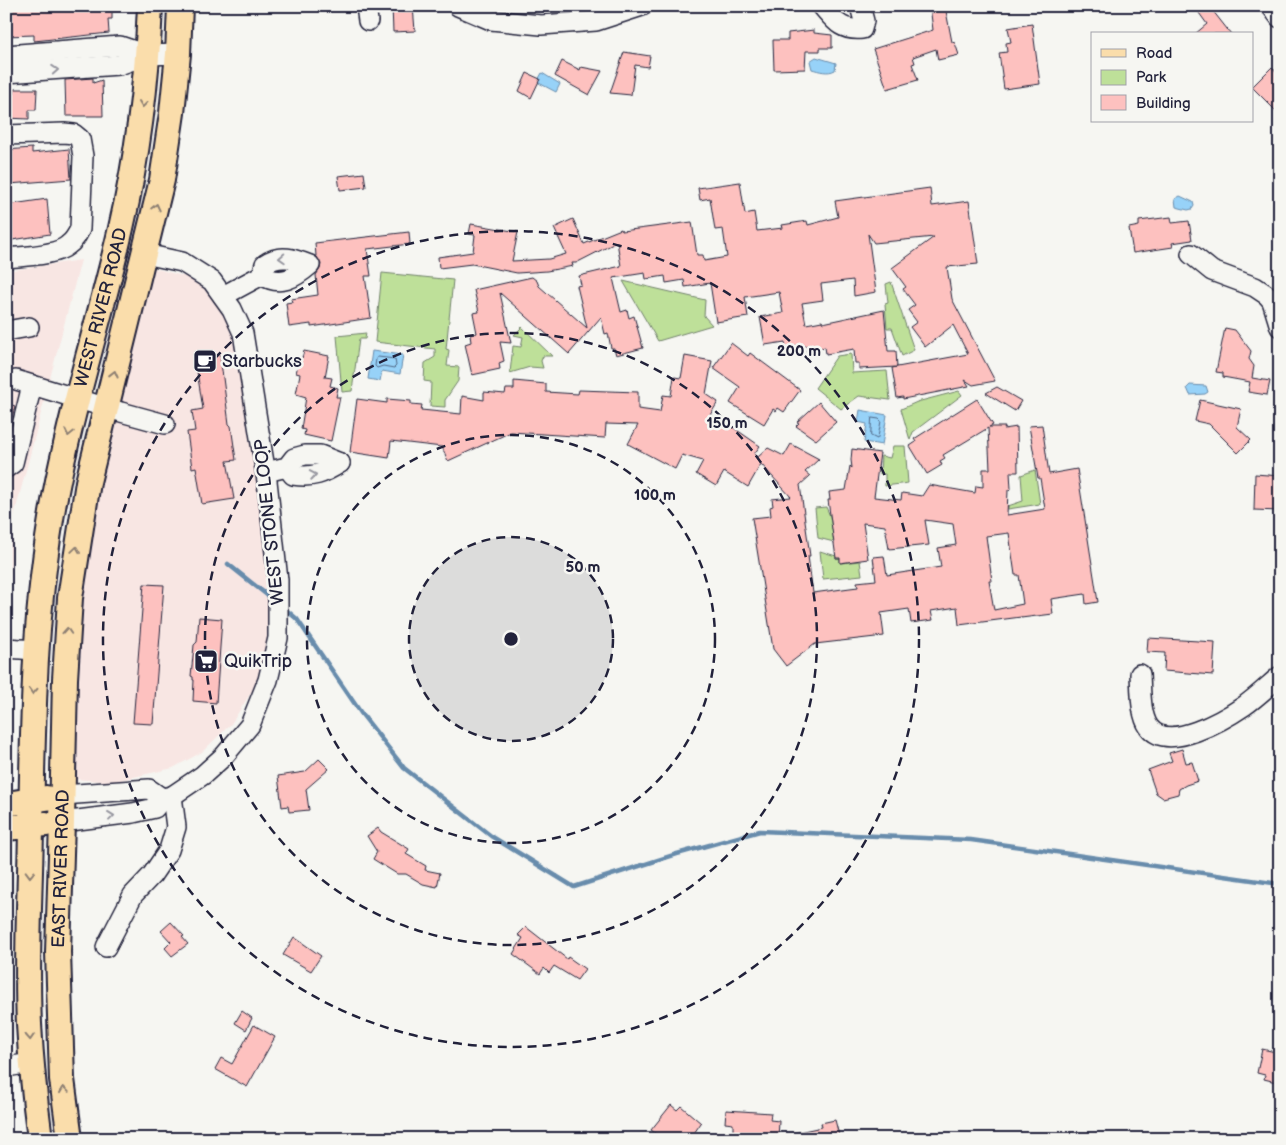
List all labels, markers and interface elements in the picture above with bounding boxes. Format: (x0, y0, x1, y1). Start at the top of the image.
legend (1091, 32, 1254, 122)
text: Road (1136, 44, 1172, 63)
one-way arrow (51, 64, 59, 75)
text: Park (1136, 68, 1167, 87)
text: Building (1136, 94, 1191, 113)
one-way arrow (138, 100, 149, 108)
one-way arrow (150, 203, 161, 212)
street label: WEST RIVER ROAD (70, 226, 132, 389)
one-way arrow (278, 253, 286, 264)
text: 200 m (777, 342, 821, 361)
cafe icon: Starbucks (192, 348, 218, 374)
place label: Starbucks (222, 351, 302, 372)
one-way arrow (108, 369, 119, 378)
text: 150 m (706, 414, 748, 433)
one-way arrow (64, 428, 75, 437)
street label: WEST STONE LOOP (250, 437, 289, 606)
one-way arrow (308, 471, 317, 481)
text: 100 m (634, 486, 676, 505)
one-way arrow (71, 545, 81, 554)
text: 50 m (566, 558, 601, 577)
one-way arrow (62, 627, 73, 635)
centre of rings (502, 630, 520, 648)
supermarket icon: QuikTrip (193, 648, 219, 674)
place label: QuikTrip (224, 651, 292, 672)
one-way arrow (28, 687, 39, 695)
street label: EAST RIVER ROAD (48, 789, 74, 948)
one-way arrow (107, 811, 115, 822)
one-way arrow (25, 870, 35, 878)
one-way arrow (25, 1033, 36, 1041)
one-way arrow (59, 1086, 69, 1095)

